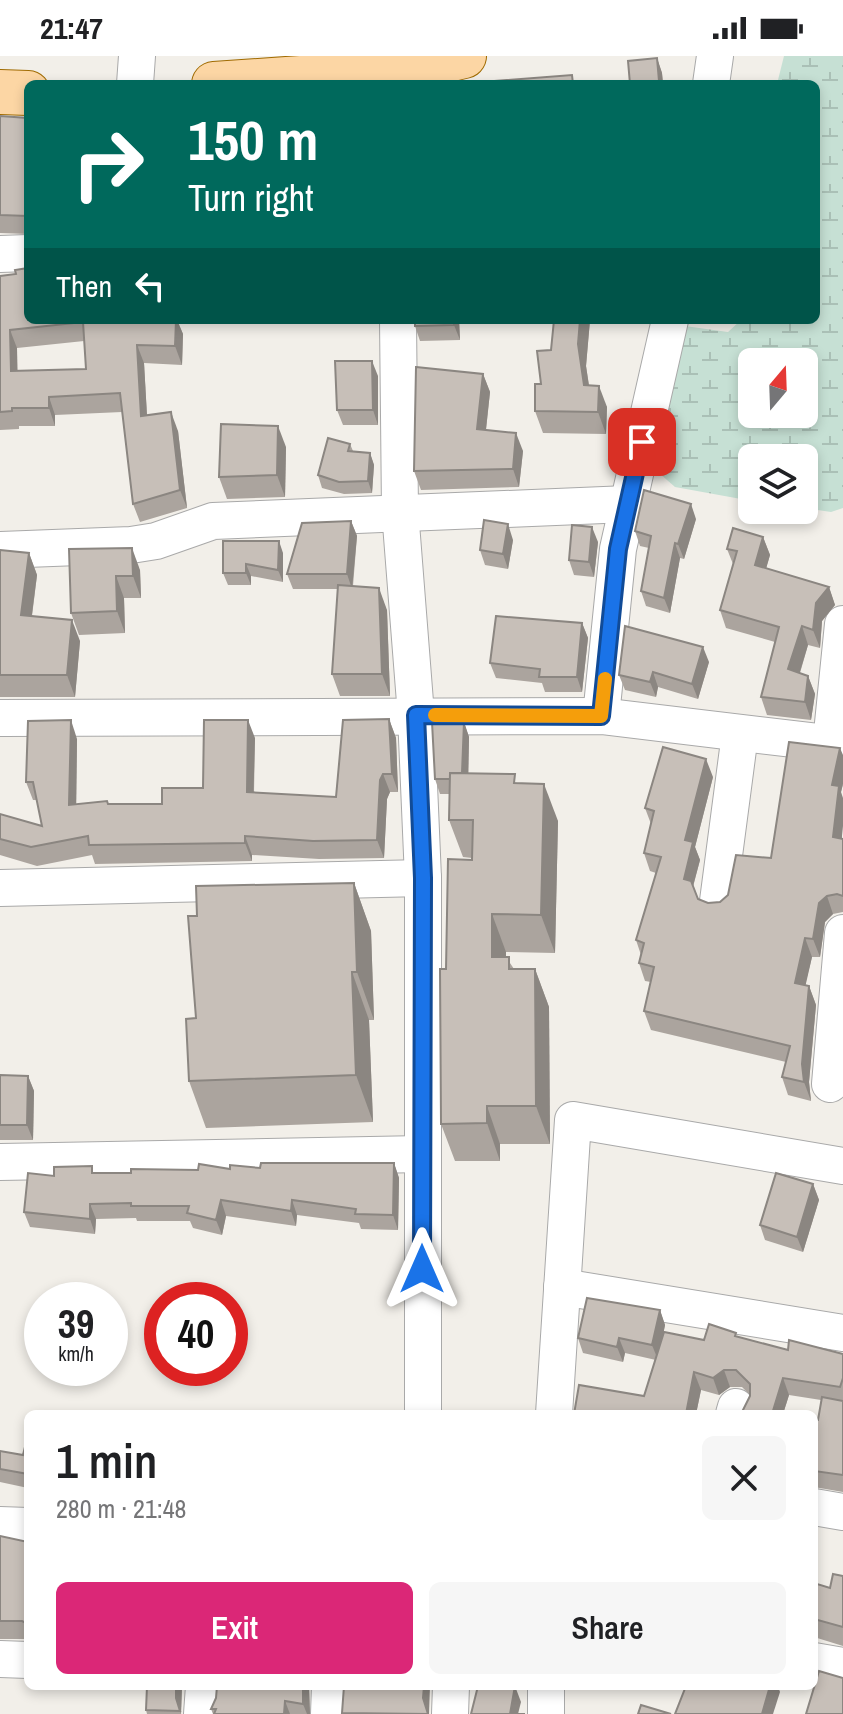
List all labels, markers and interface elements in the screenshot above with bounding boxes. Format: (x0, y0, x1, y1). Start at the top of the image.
text: 21:47 (40, 8, 103, 48)
text: 150 m (188, 102, 318, 177)
icon: right (56, 112, 160, 216)
text: Turn right (188, 174, 313, 222)
icon: left (128, 264, 172, 308)
text: Then (56, 266, 112, 306)
north arrow (738, 348, 818, 428)
map controls (738, 348, 818, 524)
pin (608, 408, 676, 476)
icon: arrive (620, 420, 664, 464)
button: layers (738, 444, 818, 524)
position arrow (380, 1227, 464, 1311)
speed limit sign: 40 (144, 1282, 248, 1386)
text: 39 (58, 1297, 94, 1350)
text: km/h (58, 1340, 94, 1367)
text: 1 min (56, 1428, 157, 1493)
button: close (702, 1436, 786, 1520)
text: 280 m · 21:48 (56, 1491, 186, 1526)
button: Exit (56, 1582, 413, 1674)
button: Share (429, 1582, 786, 1674)

